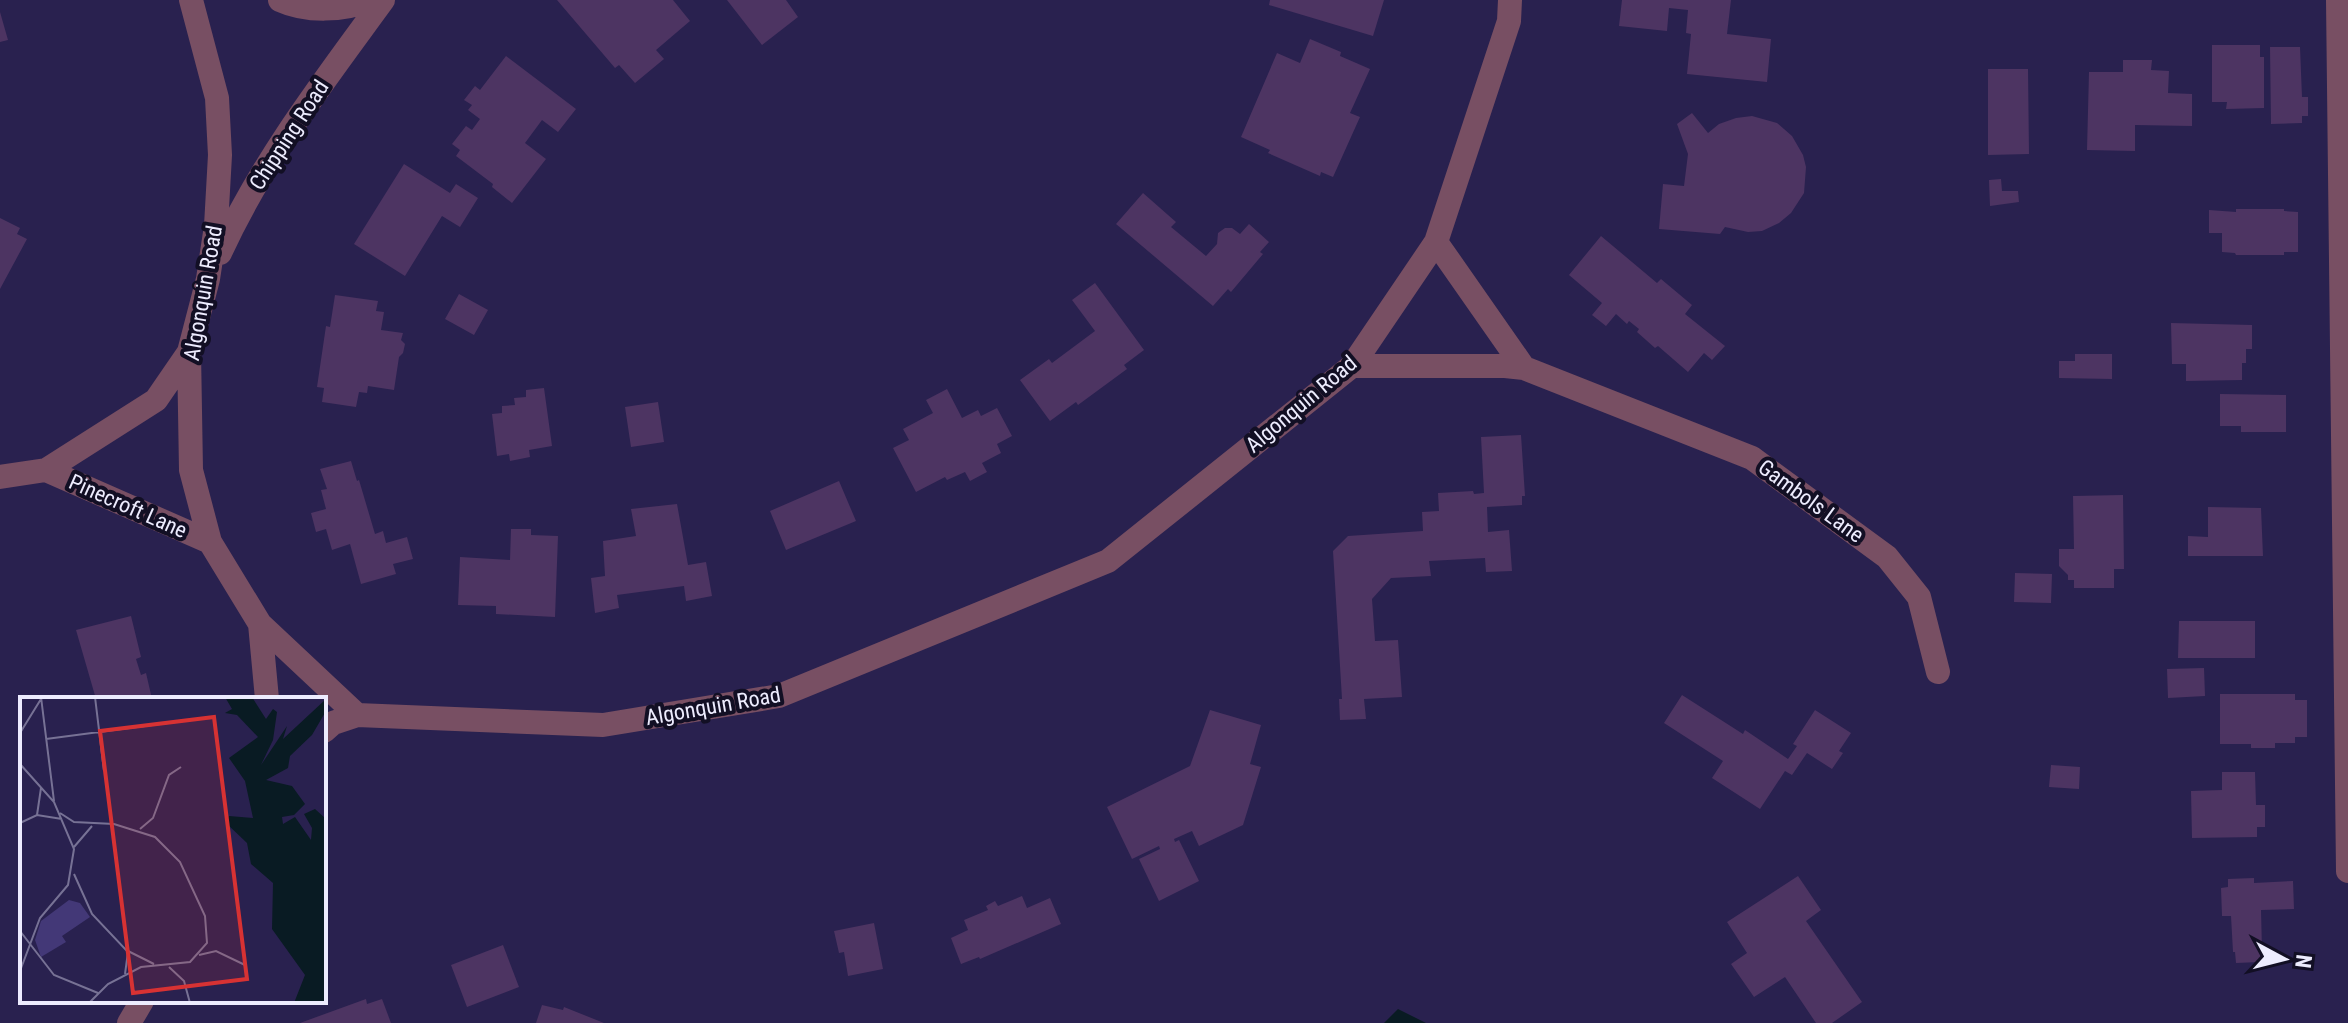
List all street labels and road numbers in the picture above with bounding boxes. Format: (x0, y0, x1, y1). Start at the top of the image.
street label: Chipping Road (244, 76, 334, 194)
street label: Algonquin Road (179, 223, 227, 363)
street label: Algonquin Road (1241, 350, 1361, 458)
street label: Gambols Lane (1753, 454, 1869, 548)
street label: Pinecroft Lane (65, 469, 191, 543)
street label: Algonquin Road (643, 682, 783, 730)

